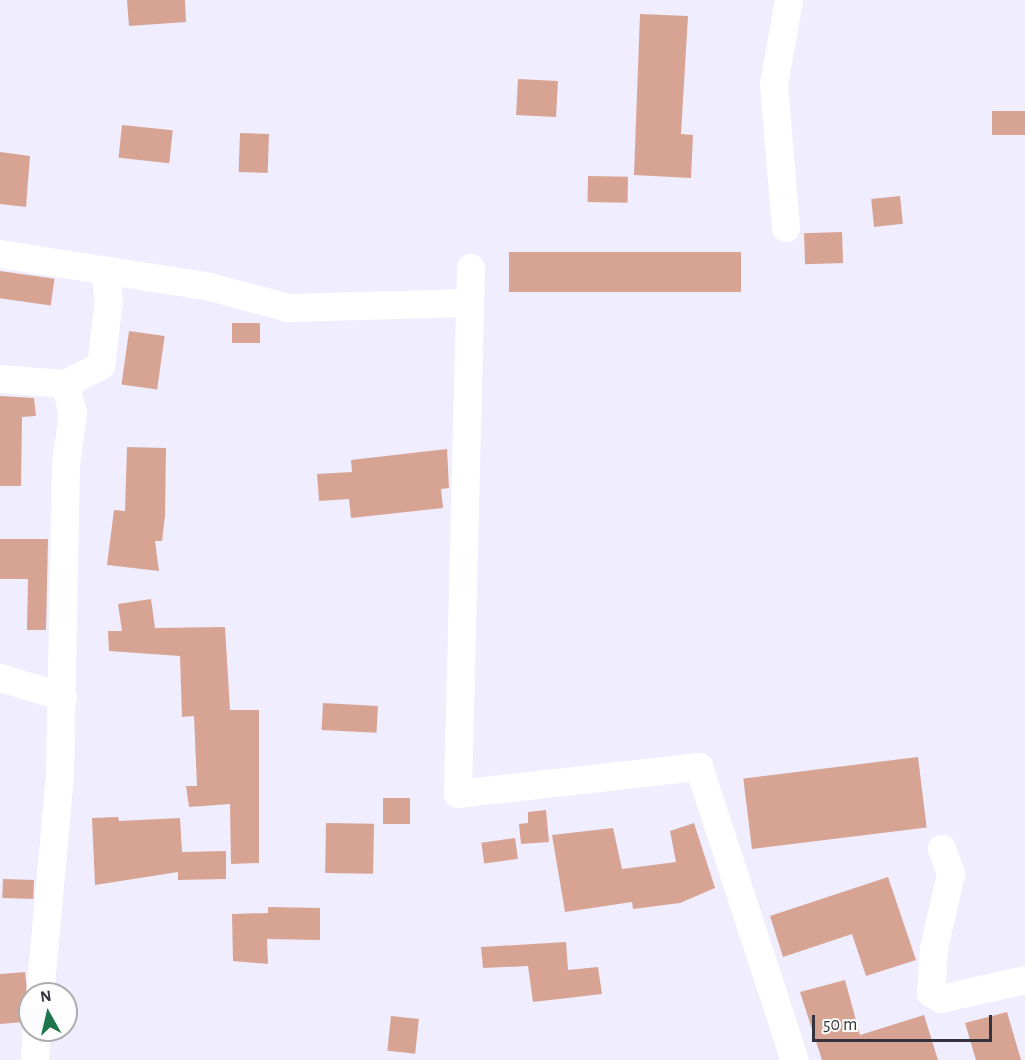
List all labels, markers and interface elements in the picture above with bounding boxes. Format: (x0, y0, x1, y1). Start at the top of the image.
north arrow (18, 982, 78, 1042)
text: N (39, 987, 52, 1005)
scale bar (815, 1003, 995, 1041)
text: 50 m (823, 1016, 857, 1034)

